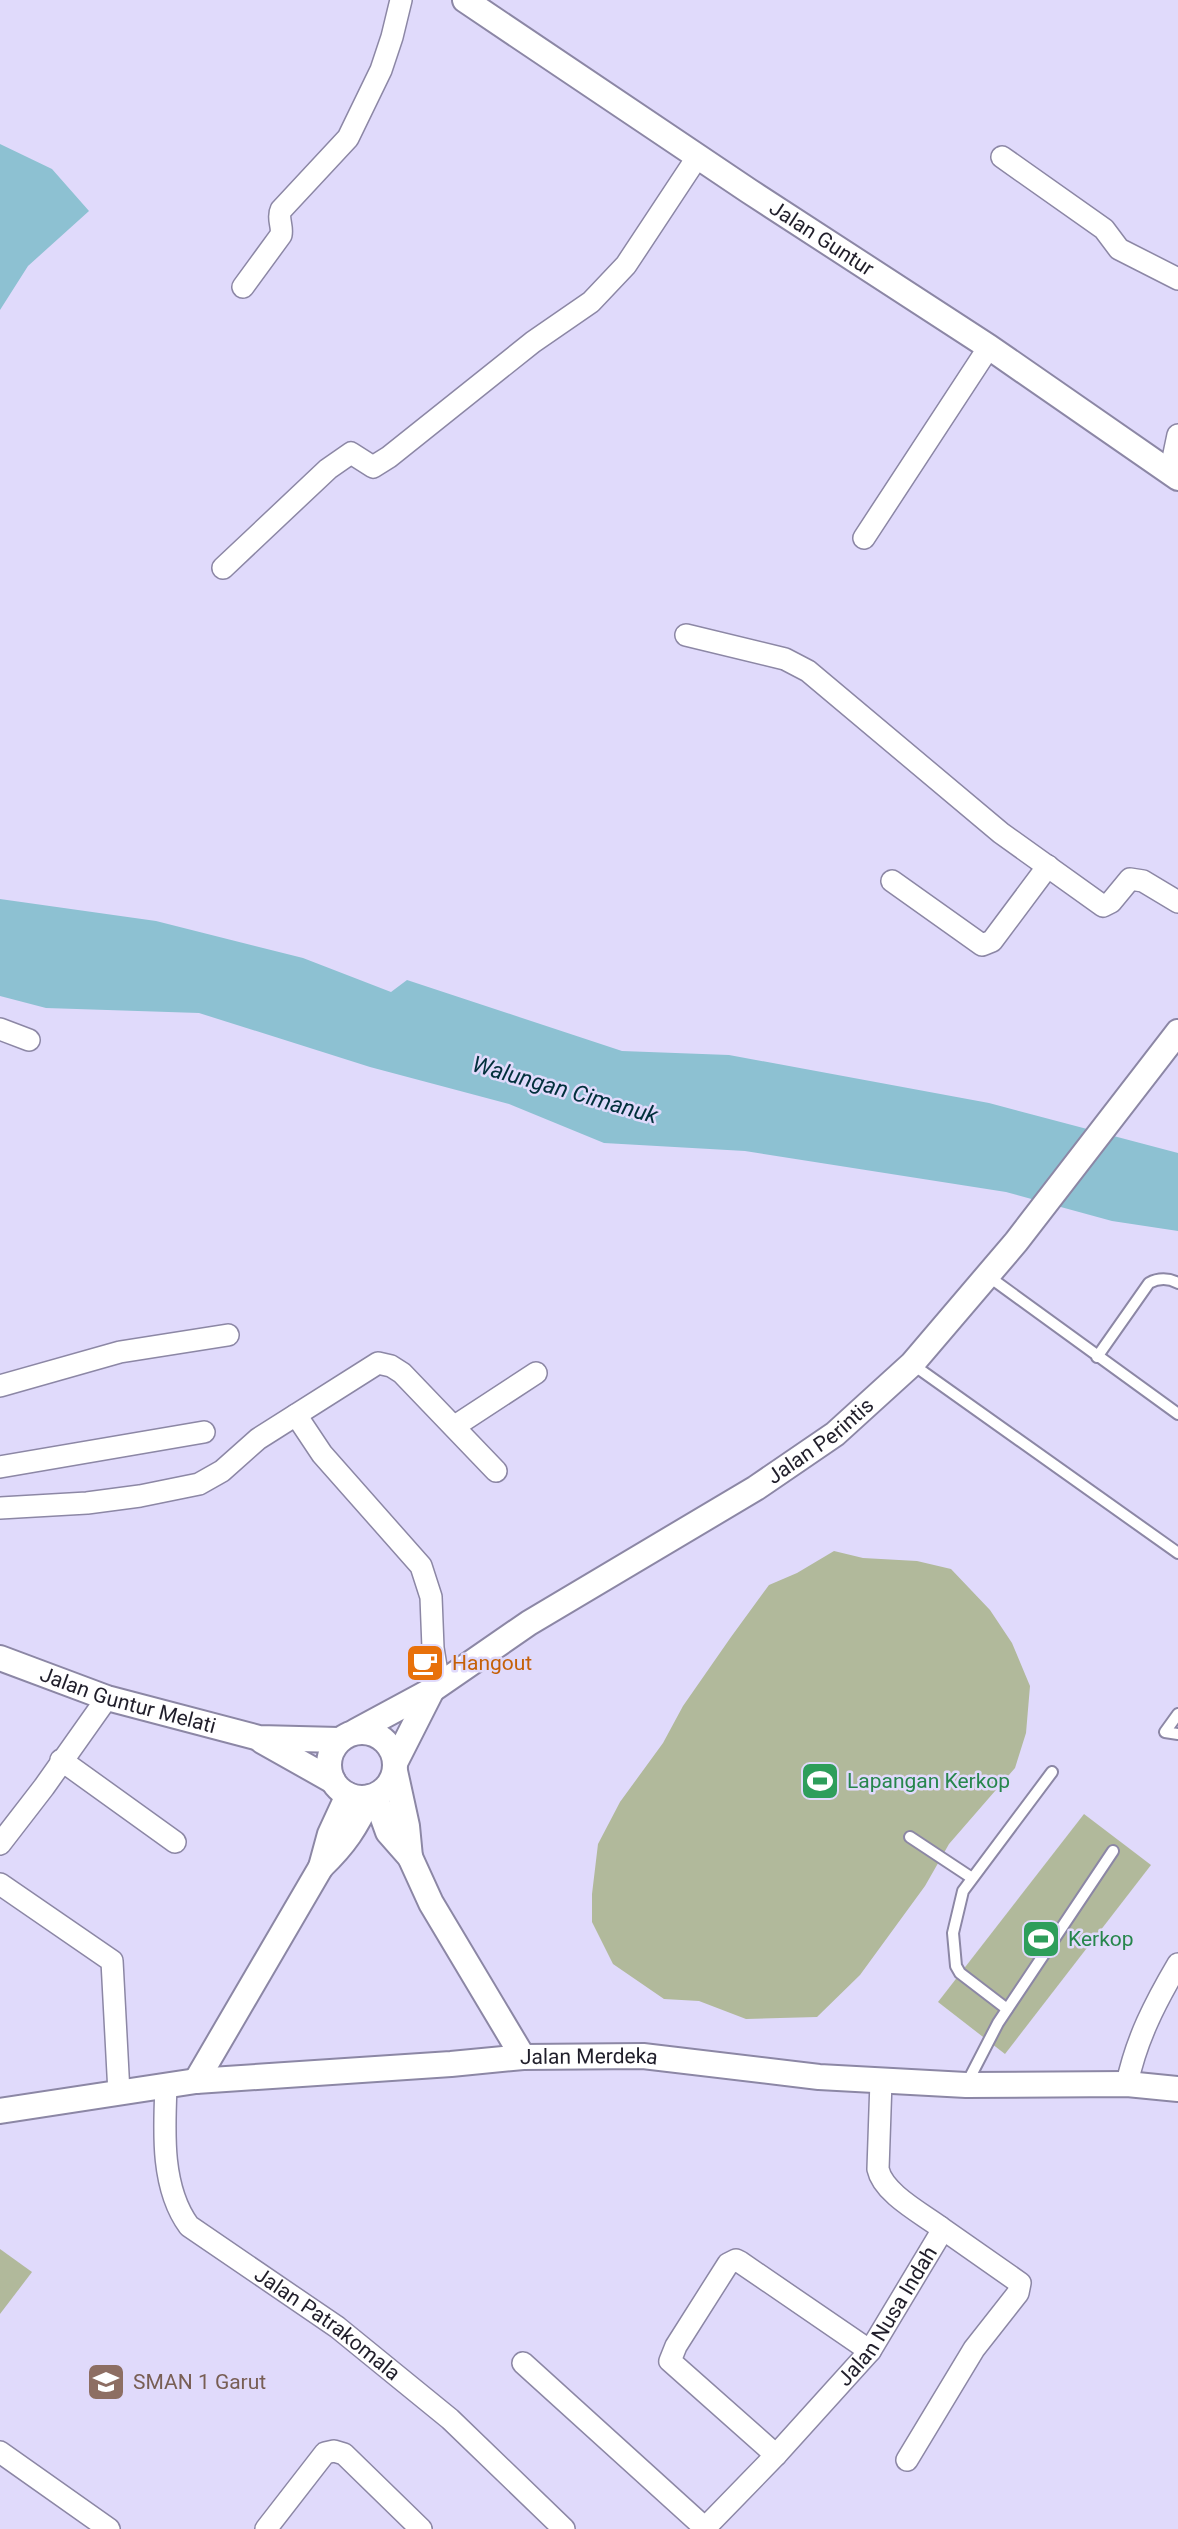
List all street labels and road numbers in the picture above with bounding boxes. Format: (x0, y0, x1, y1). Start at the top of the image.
street label: Jalan Guntur (765, 196, 878, 281)
street label: Jalan Perintis (762, 1393, 878, 1489)
street label: Jalan Guntur Melati (37, 1662, 218, 1738)
street label: Jalan Merdeka (520, 2044, 659, 2070)
street label: Jalan Nusa Indah (832, 2242, 942, 2391)
street label: Jalan Patrakomala (250, 2262, 405, 2385)

